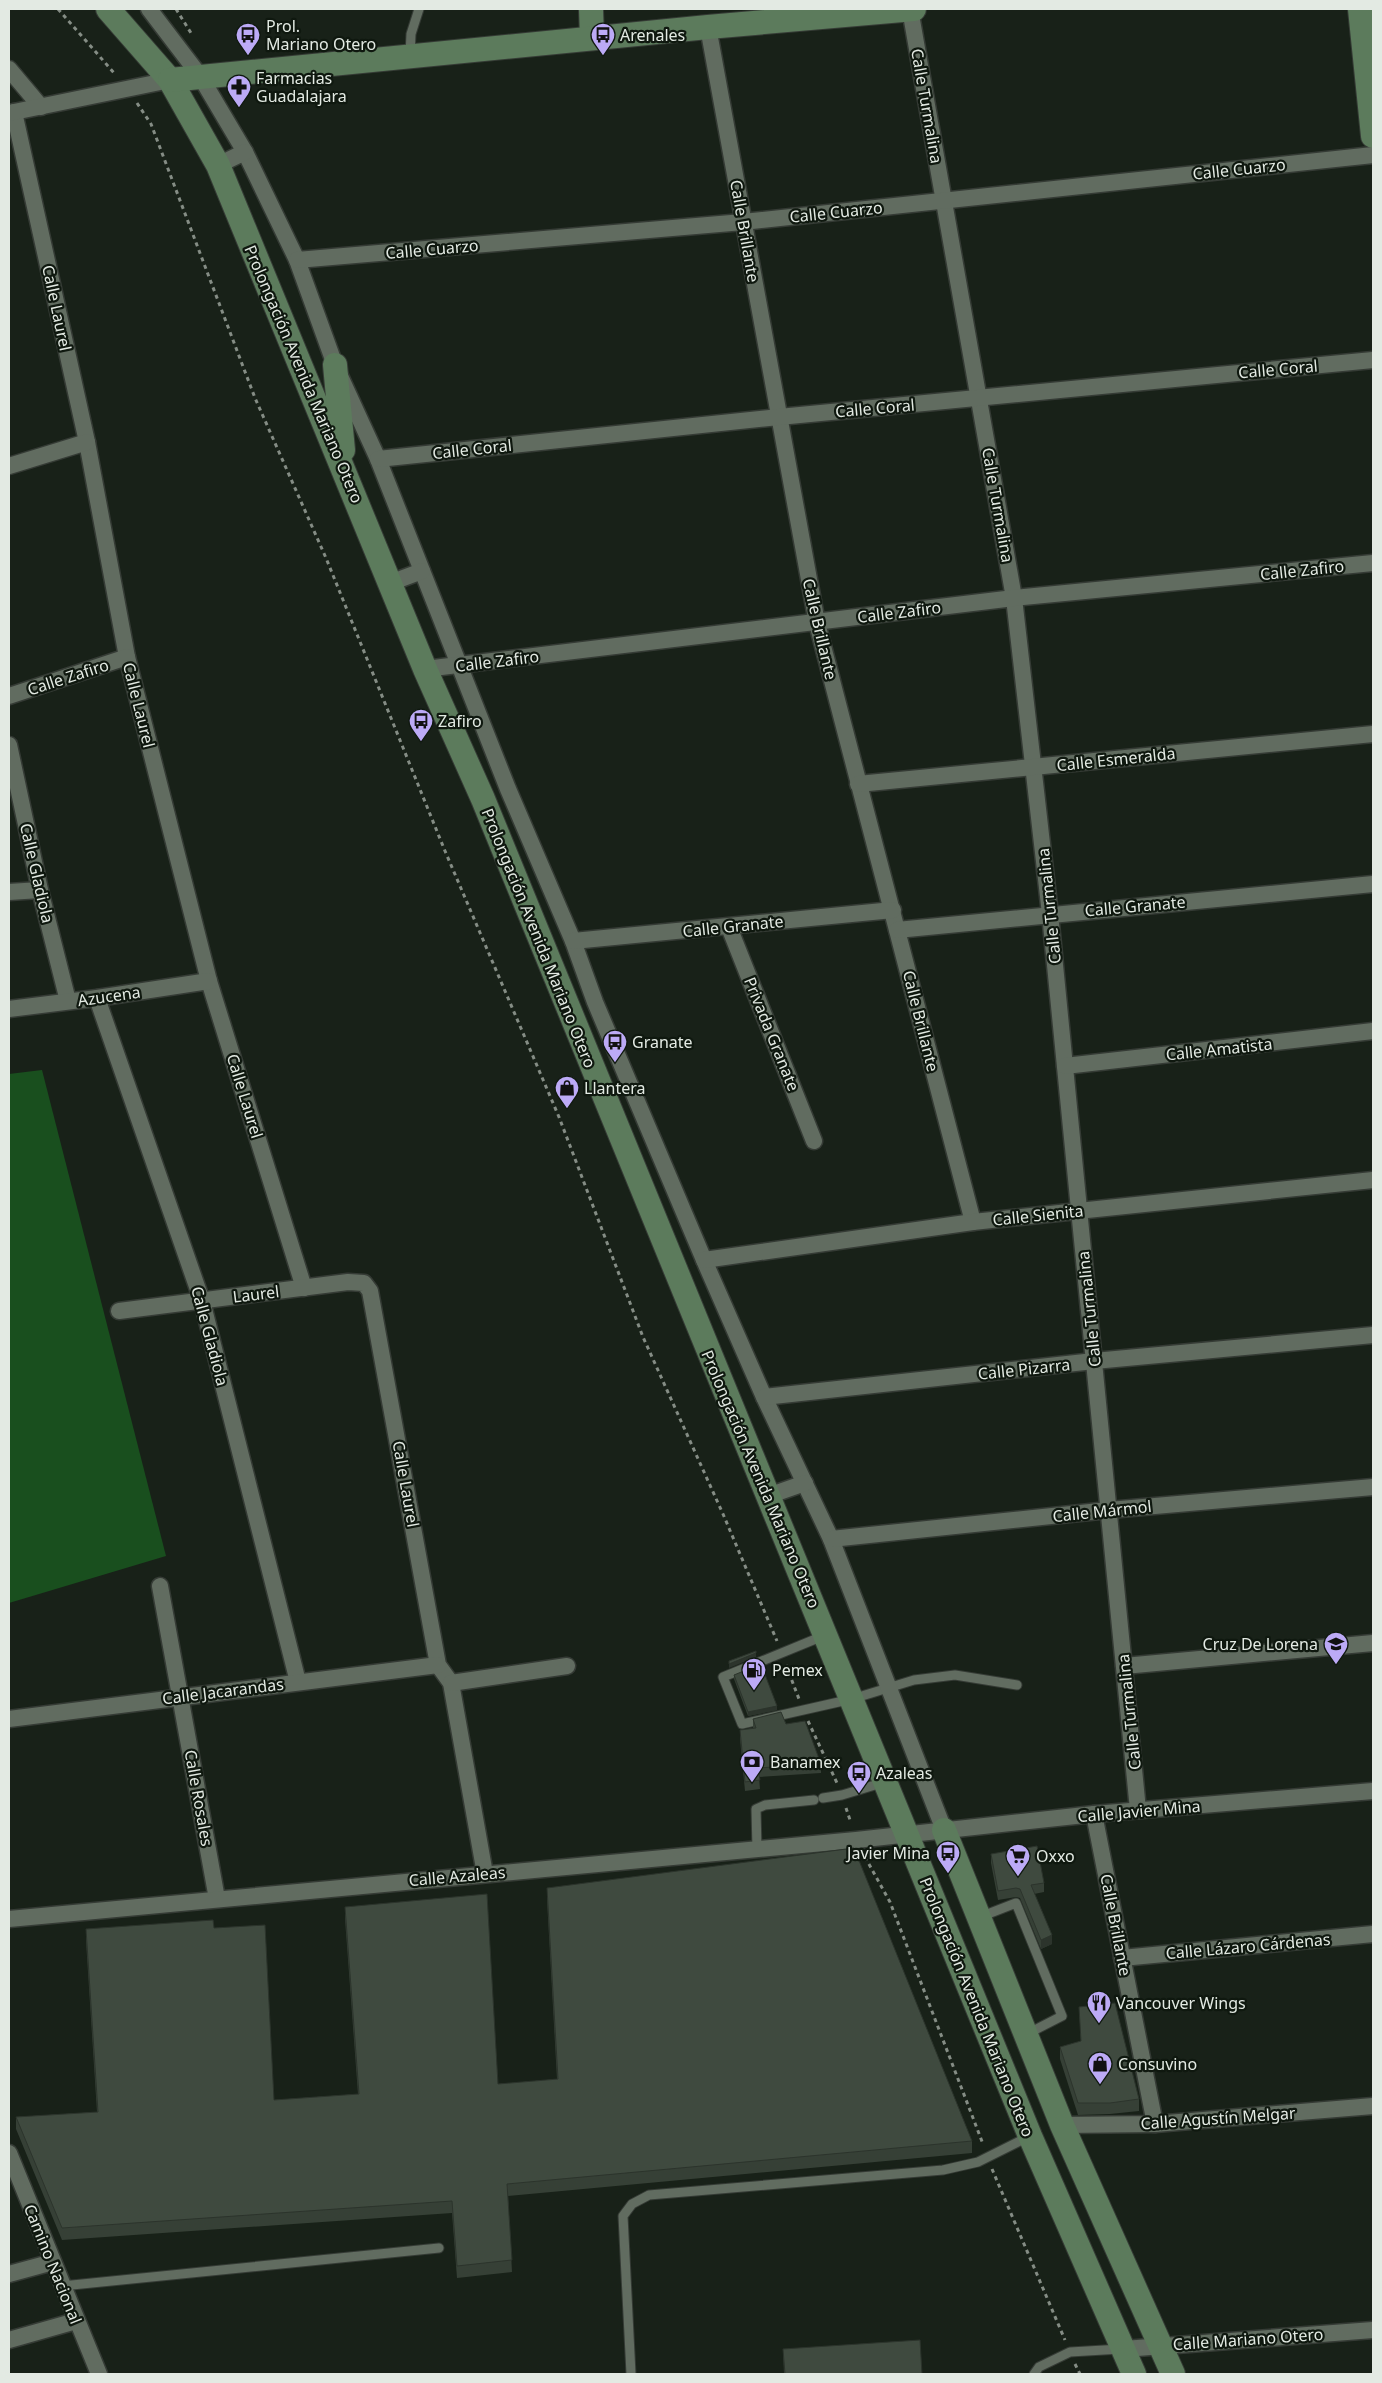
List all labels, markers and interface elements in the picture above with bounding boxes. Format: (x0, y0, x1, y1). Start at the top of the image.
place label: Prol. Mariano Otero (266, 15, 376, 55)
bus stop icon: Prol. Mariano Otero (235, 22, 261, 56)
bus stop icon: Arenales (590, 22, 616, 56)
place label: Arenales (620, 24, 685, 46)
street label: Calle Turmalina (906, 47, 948, 165)
place label: Farmacias Guadalajara (256, 67, 347, 107)
pharmacy icon: Farmacias Guadalajara (226, 74, 252, 108)
street label: Calle Cuarzo (1191, 153, 1287, 185)
street label: Calle Brillante (725, 178, 765, 284)
street label: Calle Cuarzo (788, 196, 884, 228)
street label: Calle Cuarzo (385, 234, 479, 264)
street label: Prolongación Avenida Mariano Otero (240, 242, 368, 506)
street label: Calle Laurel (37, 263, 77, 353)
street label: Calle Coral (1237, 355, 1319, 383)
street label: Calle Coral (834, 394, 916, 422)
street label: Calle Coral (431, 434, 513, 464)
street label: Calle Turmalina (977, 446, 1019, 564)
street label: Calle Zafiro (1259, 555, 1345, 585)
street label: Calle Brillante (798, 576, 842, 682)
street label: Calle Zafiro (856, 596, 942, 628)
street label: Calle Zafiro (454, 645, 540, 677)
street label: Calle Zafiro (25, 654, 111, 700)
street label: Calle Laurel (118, 660, 160, 750)
bus stop icon: Zafiro (408, 708, 434, 742)
place label: Zafiro (438, 710, 482, 732)
street label: Calle Esmeralda (1056, 742, 1176, 776)
street label: Prolongación Avenida Mariano Otero (477, 805, 601, 1071)
street label: Calle Gladiola (15, 821, 59, 925)
street label: Calle Turmalina (1032, 847, 1066, 965)
street label: Calle Granate (1084, 891, 1186, 921)
street label: Calle Granate (682, 910, 784, 942)
street label: Calle Brillante (898, 968, 944, 1074)
street label: Privada Granate (739, 974, 805, 1094)
street label: Azucena (76, 981, 142, 1011)
bus stop icon: Granate (602, 1029, 628, 1063)
place label: Granate (632, 1031, 693, 1053)
street label: Calle Amatista (1165, 1032, 1273, 1066)
street label: Calle Laurel (222, 1051, 268, 1141)
shop icon: Llantera (554, 1075, 580, 1109)
place label: Llantera (584, 1077, 645, 1099)
street label: Calle Sienita (991, 1199, 1085, 1231)
street label: Calle Turmalina (1072, 1250, 1106, 1368)
street label: Laurel (231, 1280, 281, 1308)
street label: Calle Gladiola (186, 1284, 234, 1388)
street label: Prolongación Avenida Mariano Otero (697, 1347, 825, 1611)
street label: Calle Pizarra (977, 1353, 1071, 1385)
street label: Calle Laurel (388, 1439, 424, 1529)
street label: Calle Mármol (1051, 1495, 1153, 1527)
school or university icon: Cruz De Lorena (1323, 1631, 1349, 1665)
place label: Cruz De Lorena (1203, 1633, 1318, 1655)
street label: Calle Turmalina (1112, 1653, 1146, 1771)
fuel station icon: Pemex (741, 1657, 767, 1691)
place label: Pemex (772, 1659, 823, 1681)
street label: Calle Jacarandas (161, 1673, 285, 1709)
street label: Calle Rosales (180, 1748, 218, 1848)
bank icon: Banamex (739, 1749, 765, 1783)
place label: Banamex (770, 1751, 841, 1773)
bus stop icon: Azaleas (846, 1760, 872, 1794)
place label: Azaleas (876, 1762, 933, 1784)
street label: Calle Javier Mina (1077, 1795, 1201, 1827)
bus stop icon: Javier Mina (935, 1840, 961, 1874)
place label: Javier Mina (845, 1842, 930, 1864)
supermarket icon: Oxxo (1005, 1843, 1031, 1877)
place label: Oxxo (1036, 1845, 1075, 1867)
street label: Calle Azaleas (408, 1861, 506, 1891)
street label: Calle Brillante (1095, 1872, 1137, 1978)
street label: Prolongación Avenida Mariano Otero (915, 1874, 1039, 2140)
street label: Calle Lázaro Cárdenas (1165, 1928, 1331, 1964)
restaurant icon: Vancouver Wings (1086, 1990, 1112, 2024)
place label: Vancouver Wings (1116, 1992, 1246, 2014)
shop icon: Consuvino (1087, 2051, 1113, 2085)
place label: Consuvino (1118, 2053, 1197, 2075)
street label: Calle Agustín Melgar (1140, 2102, 1297, 2134)
street label: Camino Nacional (19, 2201, 87, 2327)
street label: Calle Mariano Otero (1172, 2323, 1324, 2355)

